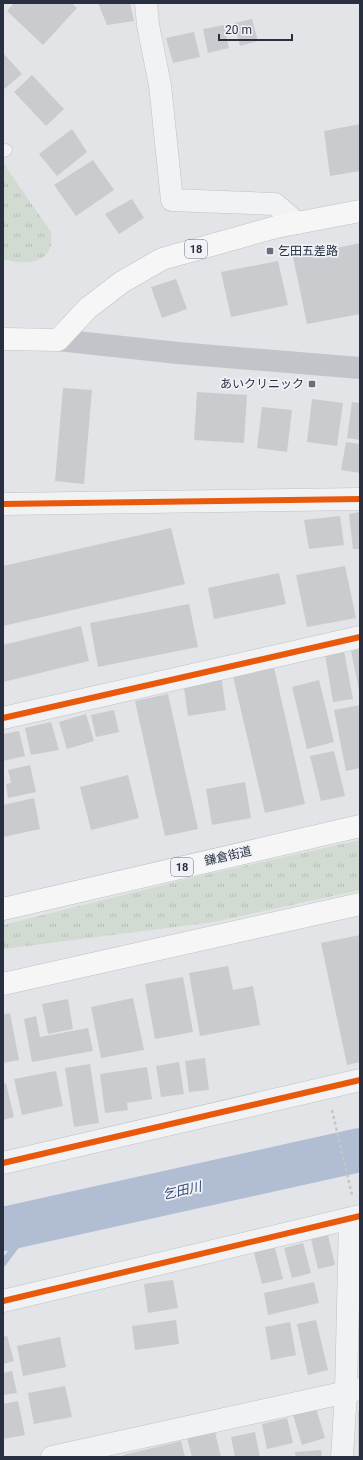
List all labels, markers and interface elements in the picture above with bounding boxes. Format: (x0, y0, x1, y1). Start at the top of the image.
scale bar (219, 16, 292, 42)
text: 20 m (225, 23, 252, 37)
road number: 18 (185, 240, 207, 258)
place label: 乞田五差路 (278, 244, 338, 258)
marker: 乞田五差路 (265, 246, 275, 256)
place label: あいクリニック (220, 377, 304, 391)
marker: あいクリニック (307, 379, 317, 389)
street label: 鎌倉街道 (203, 844, 253, 868)
road number: 18 (171, 858, 193, 876)
water label: 乞田川 (161, 1178, 205, 1202)

